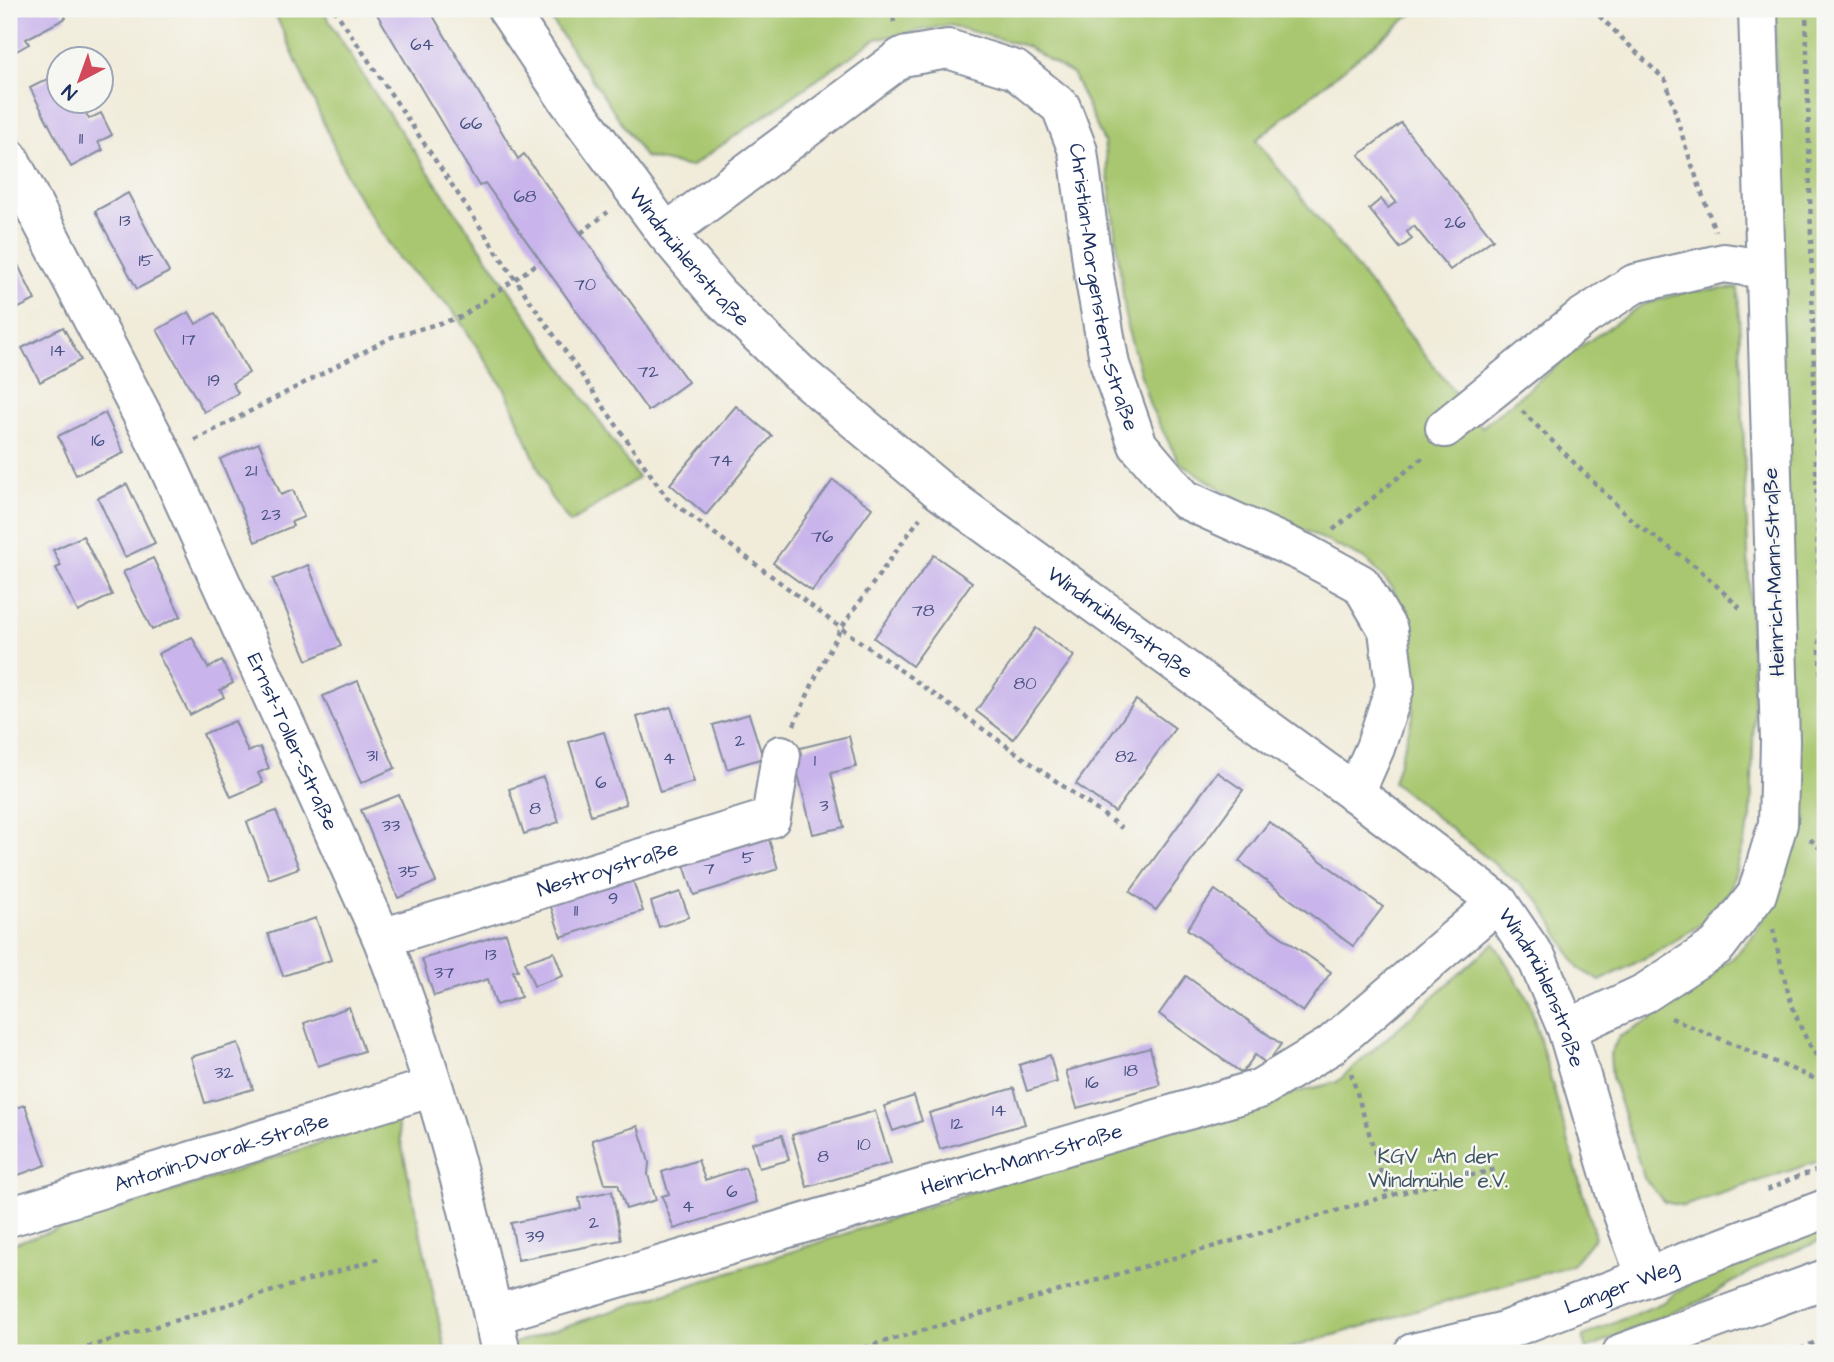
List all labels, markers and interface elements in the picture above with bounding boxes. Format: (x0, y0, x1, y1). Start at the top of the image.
house number: 64 (410, 32, 434, 57)
north arrow (46, 46, 116, 116)
text: N (56, 78, 83, 106)
house number: 66 (460, 111, 482, 136)
house number: 11 (79, 126, 83, 151)
street label: Christian-Morgenstern-Straße (1062, 138, 1146, 435)
street label: Windmühlenstraße (622, 181, 757, 333)
house number: 68 (514, 184, 537, 209)
house number: 13 (119, 208, 131, 233)
house number: 26 (1444, 210, 1466, 235)
house number: 15 (138, 248, 154, 273)
house number: 70 (574, 272, 596, 297)
house number: 17 (182, 327, 196, 352)
house number: 14 (51, 338, 65, 363)
house number: 72 (637, 359, 659, 384)
house number: 19 (208, 368, 220, 393)
house number: 16 (91, 428, 105, 453)
house number: 74 (709, 448, 733, 473)
house number: 21 (245, 458, 257, 483)
street label: Heinrich-Mann-Straße (1756, 467, 1792, 677)
house number: 23 (261, 502, 281, 527)
house number: 76 (811, 524, 833, 549)
street label: Windmühlenstraße (1041, 559, 1199, 685)
house number: 78 (912, 598, 935, 623)
street label: Ernst-Toller-Straße (240, 648, 346, 835)
house number: 80 (1013, 671, 1037, 696)
house number: 2 (735, 728, 746, 753)
house number: 31 (366, 743, 378, 768)
house number: 82 (1115, 744, 1138, 769)
house number: 4 (663, 746, 675, 771)
house number: 1 (814, 748, 816, 773)
house number: 6 (595, 770, 607, 795)
house number: 3 (819, 793, 829, 818)
house number: 8 (529, 796, 541, 821)
house number: 33 (382, 813, 400, 838)
street label: Nestroystraße (533, 833, 682, 904)
house number: 5 (742, 845, 755, 870)
house number: 7 (703, 856, 715, 881)
house number: 35 (398, 859, 420, 884)
house number: 9 (608, 886, 618, 911)
house number: 11 (574, 898, 578, 923)
street label: Windmühlenstraße (1491, 902, 1592, 1071)
house number: 13 (485, 942, 497, 967)
house number: 37 (434, 960, 454, 985)
house number: 18 (1124, 1058, 1138, 1083)
house number: 32 (214, 1060, 234, 1085)
house number: 16 (1085, 1070, 1099, 1095)
house number: 14 (992, 1098, 1006, 1123)
street label: Antonin-Dvorak-Straße (110, 1105, 332, 1199)
house number: 12 (951, 1111, 964, 1136)
street label: Heinrich-Mann-Straße (917, 1116, 1126, 1203)
house number: 10 (857, 1132, 871, 1157)
park label: KGV „An der Windmühle“ e.V. (1368, 1142, 1508, 1195)
house number: 8 (817, 1144, 829, 1169)
house number: 6 (726, 1179, 738, 1204)
house number: 4 (682, 1194, 694, 1219)
house number: 2 (589, 1210, 600, 1235)
house number: 39 (525, 1224, 545, 1249)
street label: Langer Weg (1560, 1251, 1683, 1321)

